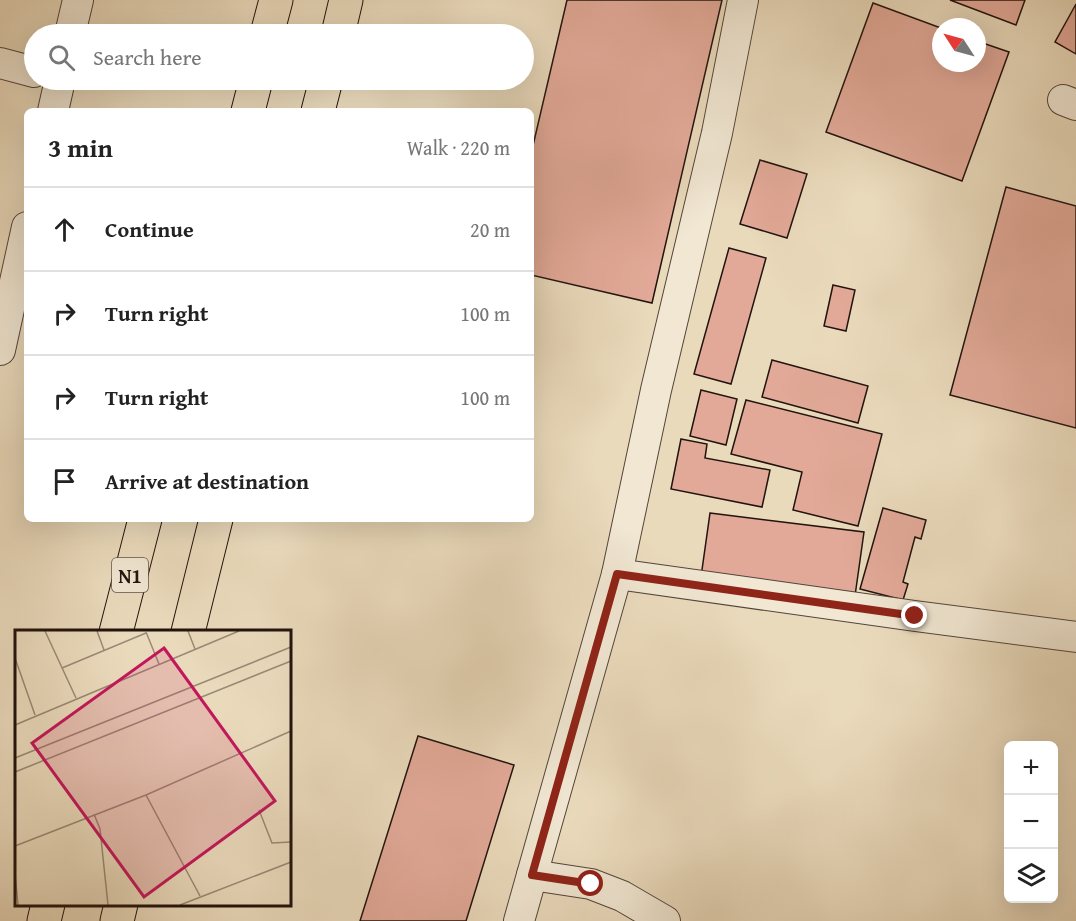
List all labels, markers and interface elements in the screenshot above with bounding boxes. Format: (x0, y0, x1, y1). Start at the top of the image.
north arrow (932, 18, 986, 72)
search box (24, 24, 534, 90)
icon: search (45, 41, 78, 74)
text: Search here (93, 41, 202, 73)
text: 3 min (48, 128, 113, 167)
text: Walk · 220 m (407, 133, 510, 162)
icon: ahead (48, 213, 81, 246)
text: Continue (105, 213, 194, 245)
text: 20 m (470, 215, 510, 244)
icon: right (48, 297, 81, 330)
text: Turn right (105, 297, 208, 329)
text: 100 m (460, 299, 510, 328)
icon: right (48, 381, 81, 414)
text: Turn right (105, 381, 208, 413)
text: 100 m (460, 383, 510, 412)
icon: arrive (48, 465, 81, 498)
text: Arrive at destination (105, 465, 309, 497)
road number: N1 (112, 558, 148, 592)
route end (901, 602, 927, 628)
inset map (15, 630, 291, 906)
map controls (1004, 741, 1058, 903)
button: + (1004, 741, 1058, 795)
button: − (1004, 795, 1058, 849)
button: layers (1004, 849, 1058, 903)
route start (577, 870, 603, 896)

